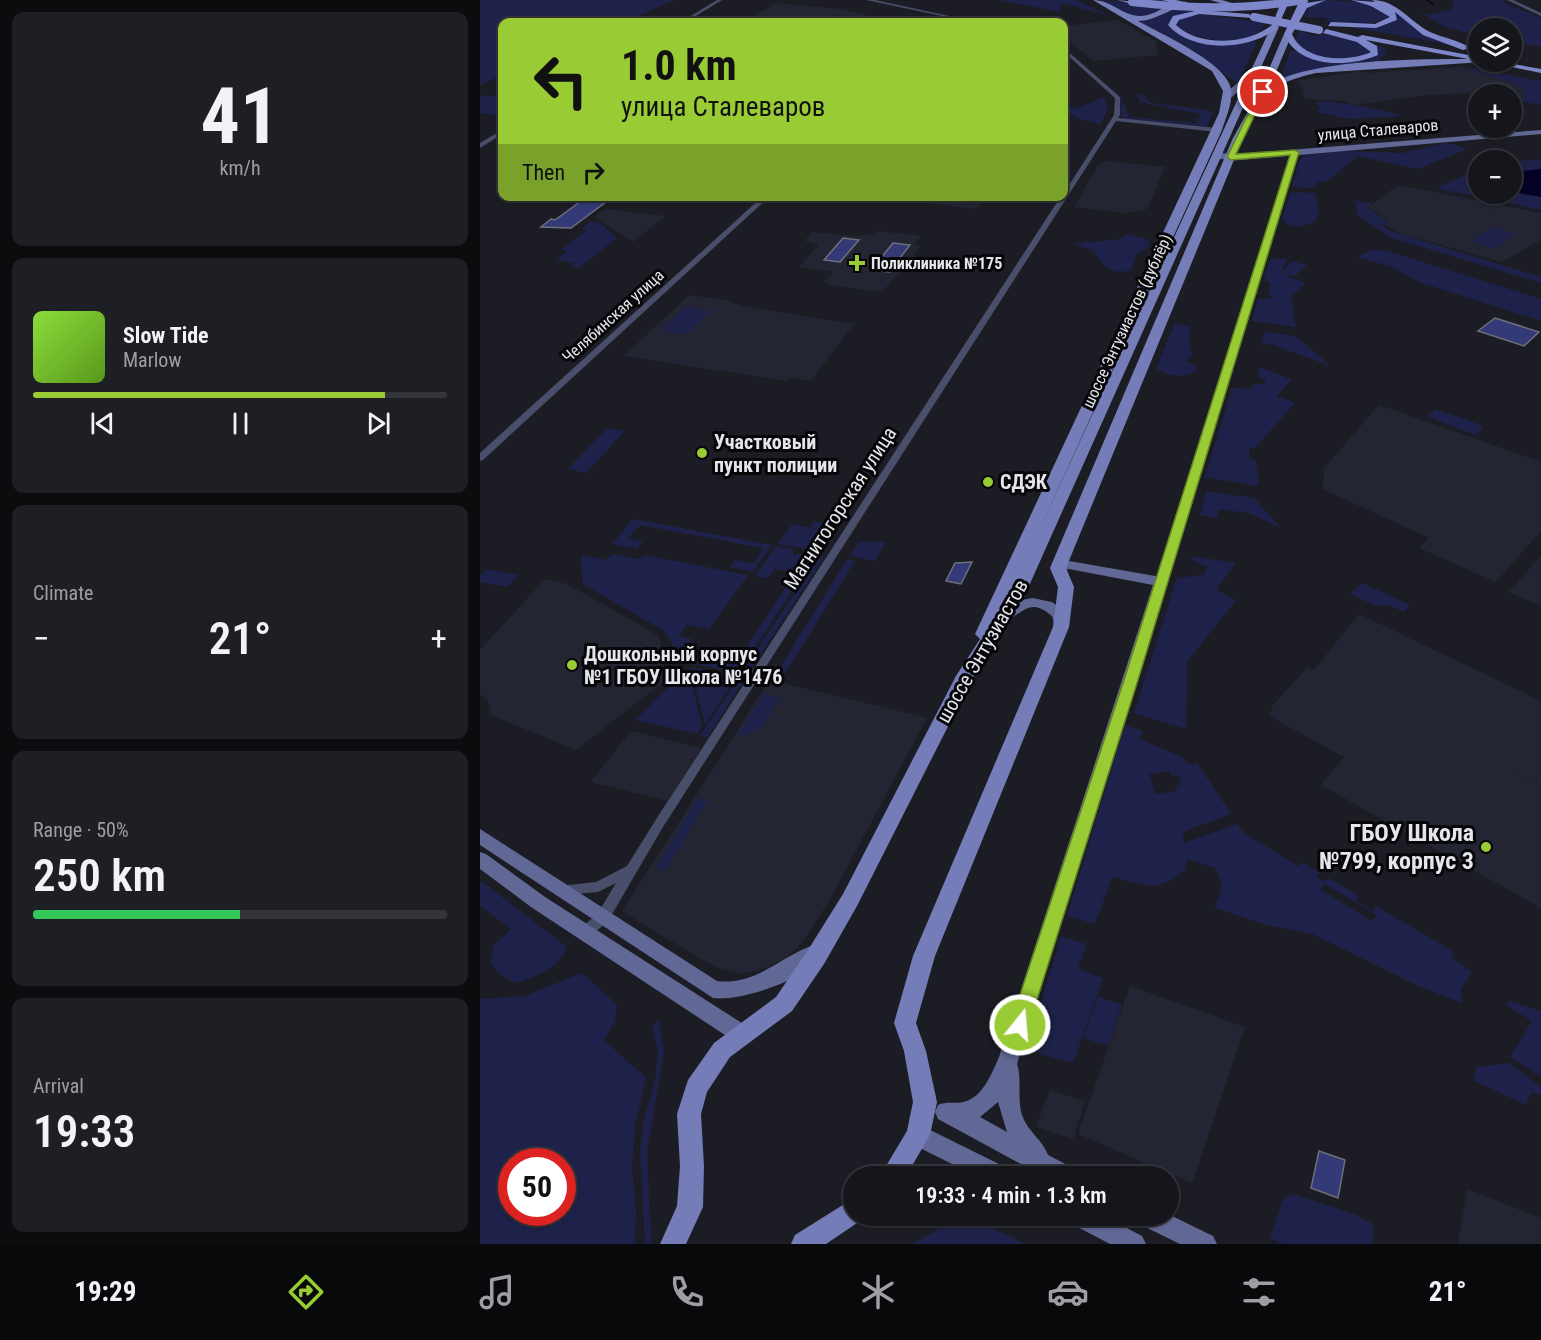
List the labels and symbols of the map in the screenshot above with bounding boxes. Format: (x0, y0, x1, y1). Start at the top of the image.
pin (1237, 66, 1288, 117)
street label: улица Сталеваров (1317, 115, 1439, 145)
street label: шоссе Энтузиастов (дублёр) (1078, 231, 1176, 411)
marker: Поликлиника №175 (848, 254, 866, 272)
place label: Поликлиника №175 (871, 254, 1002, 273)
street label: Челябинская улица (558, 266, 668, 366)
street label: Магнитогорская улица (779, 422, 901, 594)
place label: Участковый пункт полиции (714, 430, 837, 477)
marker: Участковый пункт полиции (695, 446, 709, 460)
place label: СДЭК (1000, 470, 1048, 494)
marker: СДЭК (981, 475, 995, 489)
street label: шоссе Энтузиастов (931, 575, 1033, 727)
place label: Дошкольный корпус №1 ГБОУ Школа №1476 (584, 642, 782, 689)
marker: Дошкольный корпус №1 ГБОУ Школа №1476 (565, 658, 579, 672)
place label: ГБОУ Школа №799, корпус 3 (1319, 819, 1474, 875)
marker: ГБОУ Школа №799, корпус 3 (1479, 840, 1493, 854)
position arrow (988, 993, 1052, 1057)
speed limit sign: 50 (498, 1148, 576, 1226)

